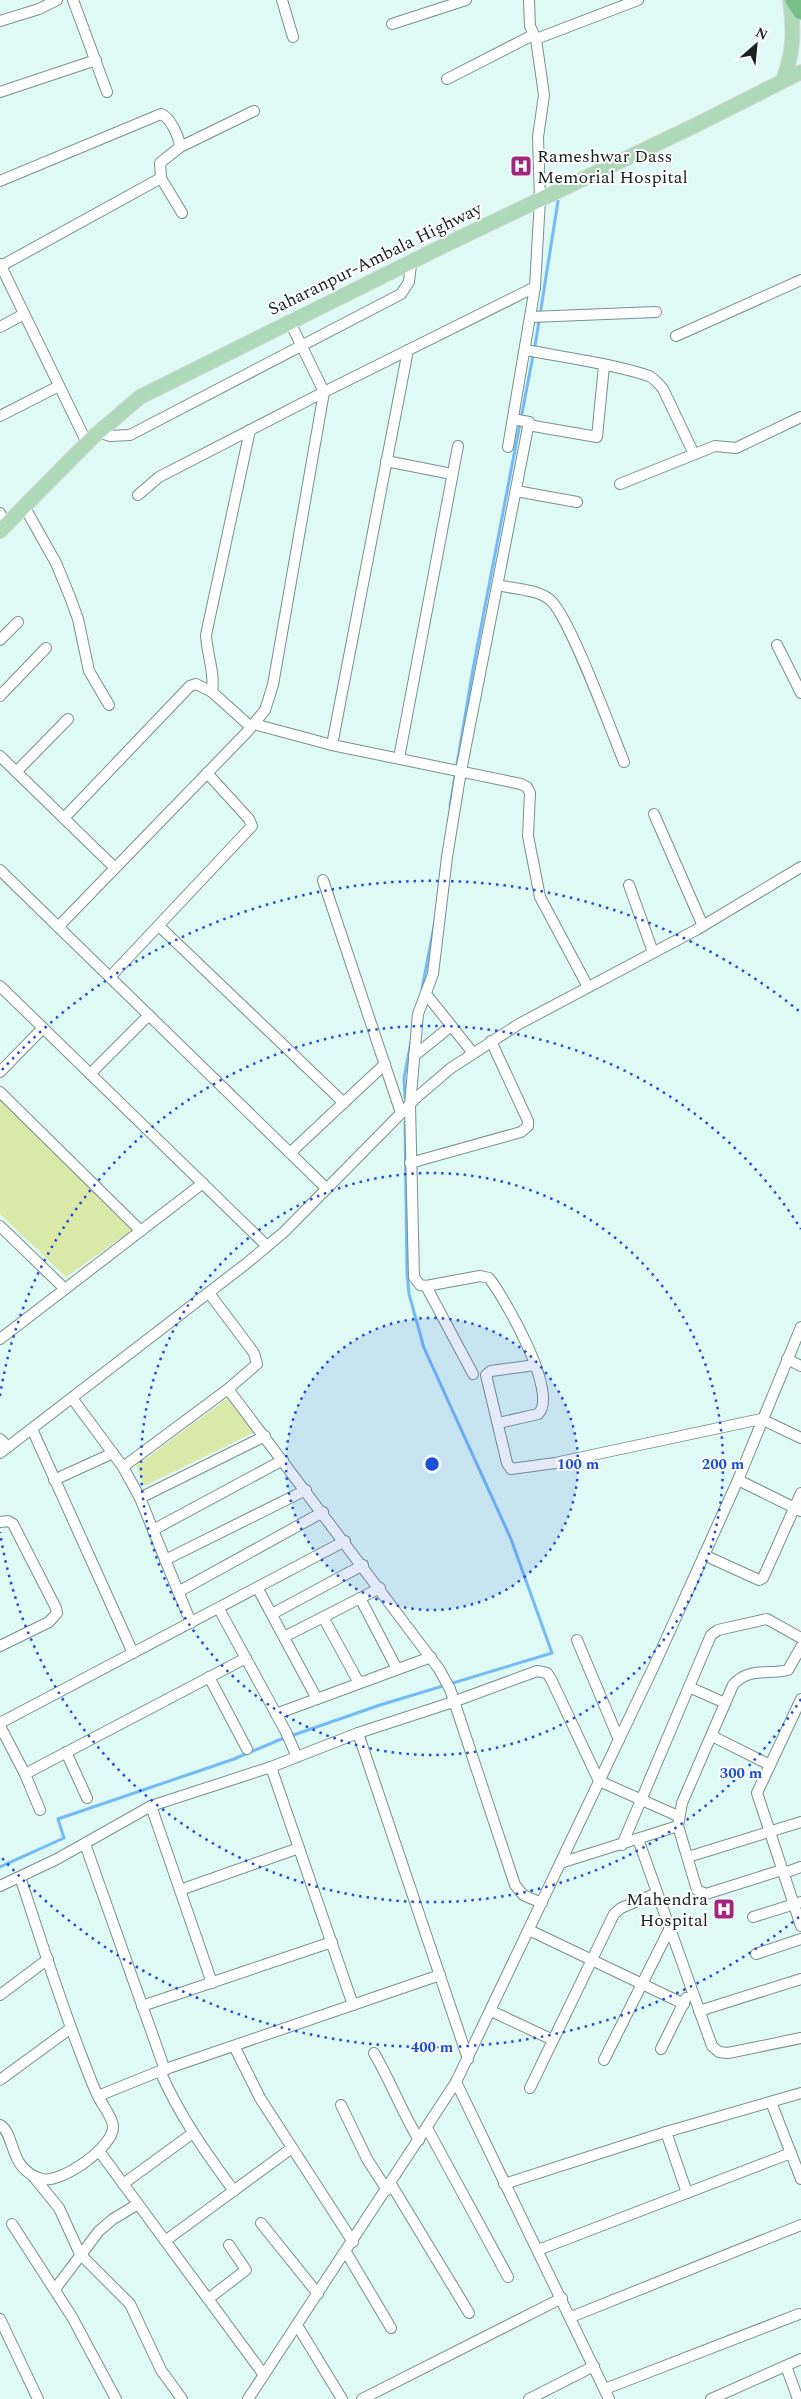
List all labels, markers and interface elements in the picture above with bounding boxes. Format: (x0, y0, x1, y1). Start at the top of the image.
north arrow (731, 20, 781, 70)
text: N (752, 22, 772, 46)
place label: Rameshwar Dass Memorial Hospital (537, 143, 688, 191)
hospital icon: Rameshwar Dass Memorial Hospital (509, 154, 533, 178)
street label: Saharanpur-Ambala Highway (263, 195, 488, 323)
text: 100 m (557, 1453, 600, 1476)
text: 200 m (702, 1453, 745, 1476)
centre of rings (423, 1455, 441, 1473)
text: 300 m (720, 1762, 763, 1785)
place label: Mahendra Hospital (626, 1886, 708, 1934)
hospital icon: Mahendra Hospital (712, 1897, 736, 1921)
text: 400 m (411, 2036, 454, 2059)

